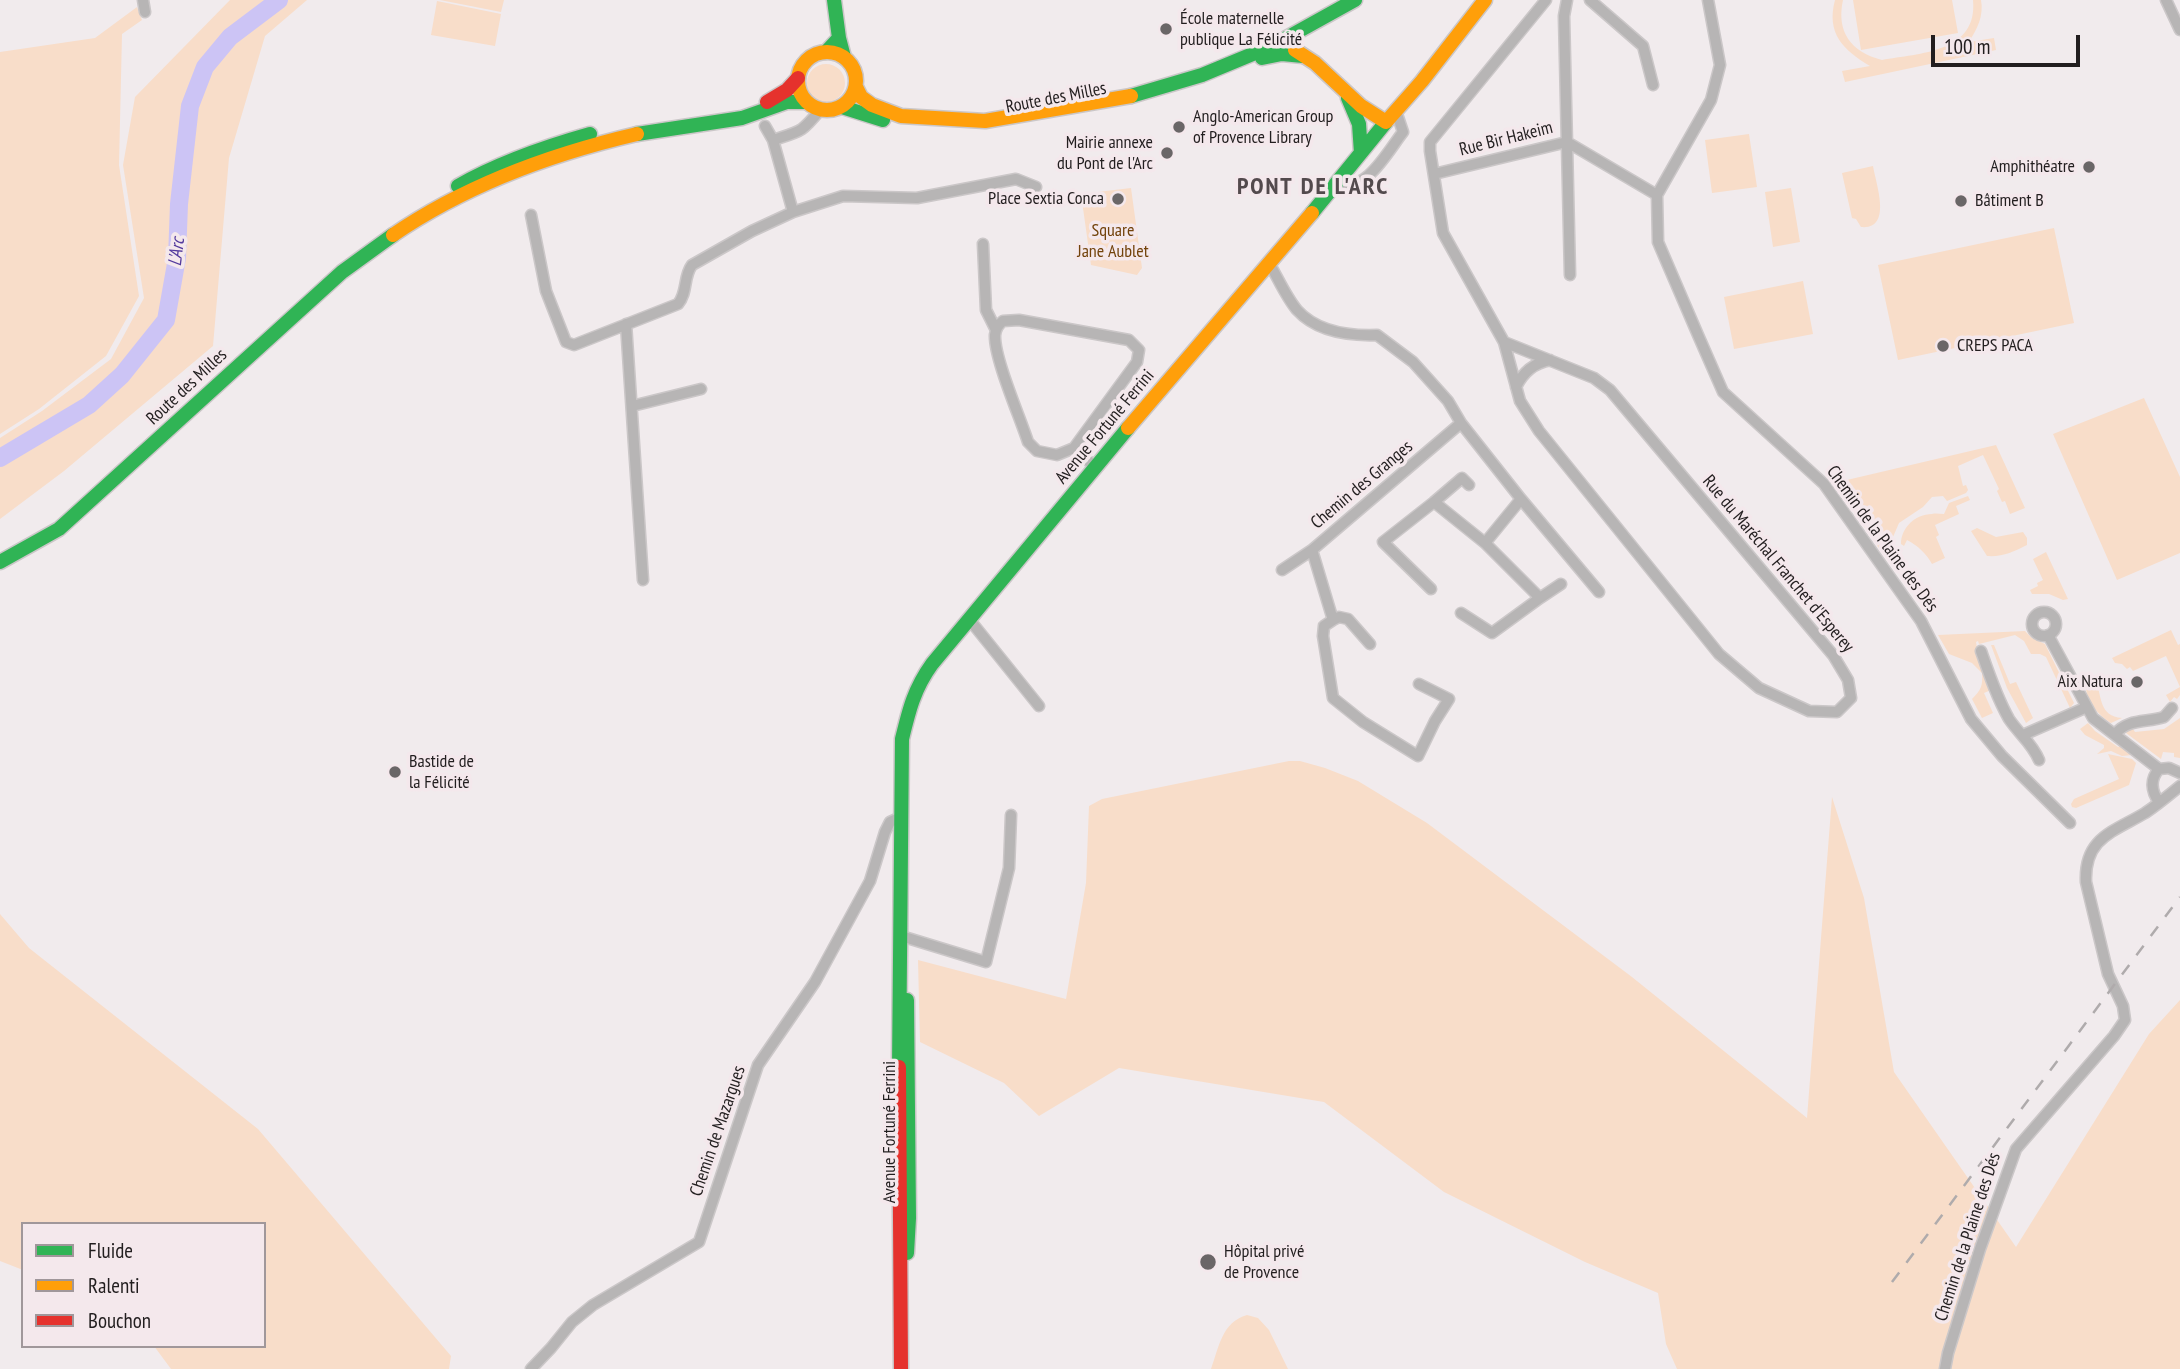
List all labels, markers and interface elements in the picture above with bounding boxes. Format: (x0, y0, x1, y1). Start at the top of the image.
place label: École maternelle publique La Félicité (1180, 8, 1302, 50)
marker: École maternelle publique La Félicité (1158, 21, 1174, 37)
scale bar (1935, 21, 2084, 65)
text: 100 m (1944, 33, 1990, 60)
street label: Route des Milles (1004, 78, 1108, 118)
place label: Anglo-American Group of Provence Library (1193, 106, 1333, 148)
street label: Rue Bir Hakeim (1457, 117, 1555, 161)
marker: Anglo-American Group of Provence Library (1171, 119, 1187, 135)
place label: Mairie annexe du Pont de l'Arc (1057, 132, 1153, 174)
marker: Mairie annexe du Pont de l'Arc (1159, 145, 1175, 161)
place label: Amphithéatre (1990, 156, 2075, 178)
marker: Amphithéatre (2081, 159, 2097, 175)
district label: PONT DE L'ARC (1239, 173, 1387, 201)
place label: Place Sextia Conca (988, 188, 1104, 210)
place label: Bâtiment B (1975, 190, 2044, 212)
marker: Place Sextia Conca (1110, 191, 1126, 207)
marker: Bâtiment B (1953, 193, 1969, 209)
park label: Square Jane Aublet (1077, 220, 1149, 262)
water label: L'Arc (164, 236, 190, 268)
place label: CREPS PACA (1957, 335, 2033, 357)
marker: CREPS PACA (1935, 338, 1951, 354)
street label: Route des Milles (142, 344, 232, 430)
street label: Avenue Fortuné Ferrini (1051, 366, 1159, 488)
street label: Chemin des Granges (1307, 436, 1417, 534)
street label: Chemin de la Plaine des Dés (1822, 462, 1942, 616)
street label: Rue du Maréchal Franchet d'Esperey (1698, 471, 1858, 657)
place label: Aix Natura (2058, 671, 2123, 693)
marker: Aix Natura (2129, 674, 2145, 690)
place label: Bastide de la Félicité (409, 751, 474, 794)
marker: Bastide de la Félicité (387, 764, 403, 780)
street label: Avenue Fortuné Ferrini (879, 1061, 901, 1203)
street label: Chemin de Mazargues (686, 1063, 750, 1199)
street label: Chemin de la Plaine des Dés (1931, 1150, 2005, 1324)
legend (21, 1222, 266, 1348)
text: Fluide (88, 1237, 133, 1264)
place label: Hôpital privé de Provence (1224, 1241, 1304, 1284)
marker: Hôpital privé de Provence (1198, 1252, 1218, 1272)
text: Ralenti (88, 1272, 140, 1299)
text: Bouchon (88, 1307, 151, 1334)

